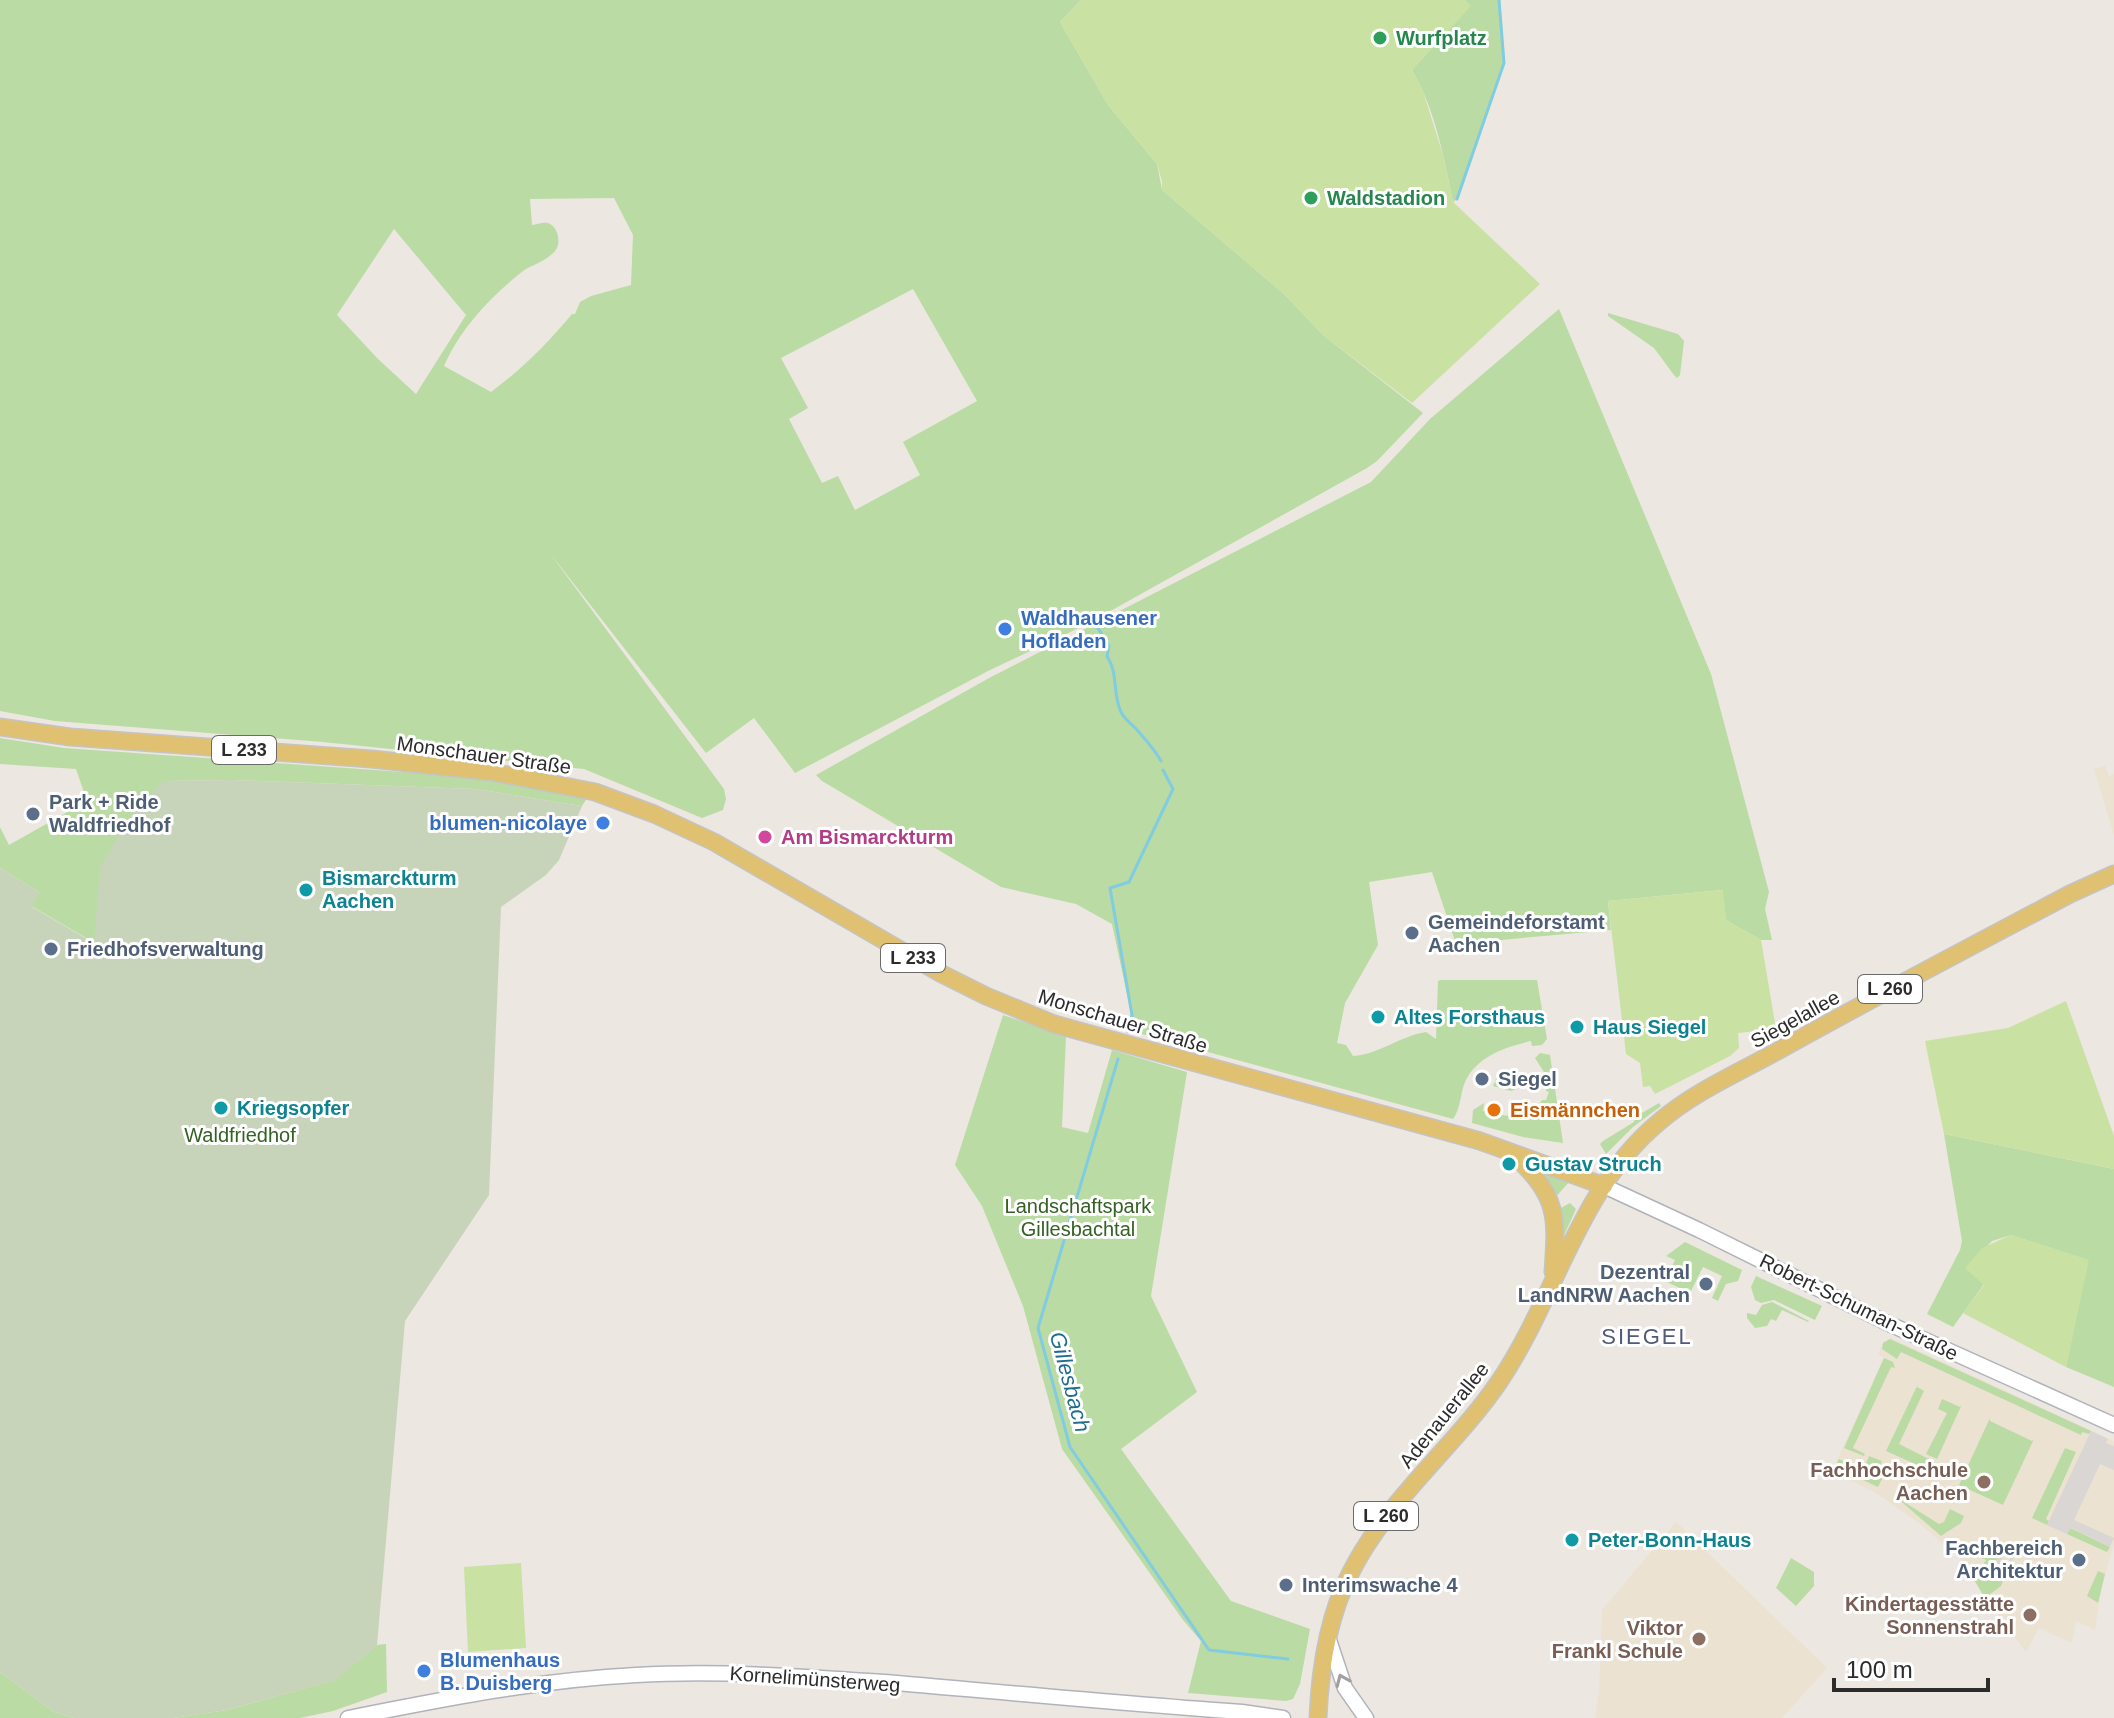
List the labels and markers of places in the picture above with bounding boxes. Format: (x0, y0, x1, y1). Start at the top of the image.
place label: Wurfplatz (1396, 27, 1487, 49)
marker: Wurfplatz (1371, 29, 1389, 47)
place label: Waldstadion (1327, 187, 1445, 209)
marker: Waldstadion (1302, 189, 1320, 207)
place label: Waldhausener Hofladen (1021, 607, 1157, 652)
marker: Waldhausener Hofladen (996, 620, 1014, 638)
place label: Park + Ride Waldfriedhof (49, 791, 171, 836)
marker: Park + Ride Waldfriedhof (24, 805, 42, 823)
place label: blumen-nicolaye (429, 812, 587, 834)
marker: blumen-nicolaye (594, 814, 612, 832)
place label: Am Bismarckturm (781, 826, 953, 848)
marker: Am Bismarckturm (756, 828, 774, 846)
place label: Bismarckturm Aachen (322, 867, 457, 912)
marker: Bismarckturm Aachen (297, 881, 315, 899)
place label: Gemeindeforstamt Aachen (1428, 911, 1605, 956)
marker: Gemeindeforstamt Aachen (1403, 924, 1421, 942)
place label: Friedhofsverwaltung (67, 938, 264, 960)
marker: Friedhofsverwaltung (42, 940, 60, 958)
place label: Altes Forsthaus (1394, 1006, 1545, 1028)
marker: Altes Forsthaus (1369, 1008, 1387, 1026)
place label: Haus Siegel (1593, 1016, 1706, 1038)
marker: Haus Siegel (1568, 1018, 1586, 1036)
place label: Siegel (1498, 1068, 1557, 1090)
marker: Siegel (1473, 1070, 1491, 1088)
place label: Kriegsopfer (237, 1097, 349, 1119)
marker: Kriegsopfer (212, 1099, 230, 1117)
place label: Eismännchen (1510, 1099, 1640, 1121)
marker: Eismännchen (1485, 1101, 1503, 1119)
place label: Gustav Struch (1525, 1153, 1662, 1175)
marker: Gustav Struch (1500, 1155, 1518, 1173)
place label: Dezentral LandNRW Aachen (1518, 1261, 1690, 1306)
marker: Dezentral LandNRW Aachen (1697, 1275, 1715, 1293)
place label: Fachhochschule Aachen (1810, 1459, 1968, 1504)
marker: Fachhochschule Aachen (1975, 1473, 1993, 1491)
place label: Peter-Bonn-Haus (1588, 1529, 1751, 1551)
marker: Peter-Bonn-Haus (1563, 1531, 1581, 1549)
place label: Fachbereich Architektur (1945, 1537, 2063, 1582)
marker: Fachbereich Architektur (2070, 1551, 2088, 1569)
place label: Interimswache 4 (1302, 1574, 1459, 1596)
marker: Interimswache 4 (1277, 1576, 1295, 1594)
place label: Kindertagesstätte Sonnenstrahl (1845, 1593, 2014, 1638)
marker: Kindertagesstätte Sonnenstrahl (2021, 1606, 2039, 1624)
place label: Viktor Frankl Schule (1552, 1617, 1683, 1662)
marker: Viktor Frankl Schule (1690, 1630, 1708, 1648)
place label: Blumenhaus B. Duisberg (440, 1649, 560, 1694)
marker: Blumenhaus B. Duisberg (415, 1662, 433, 1680)

